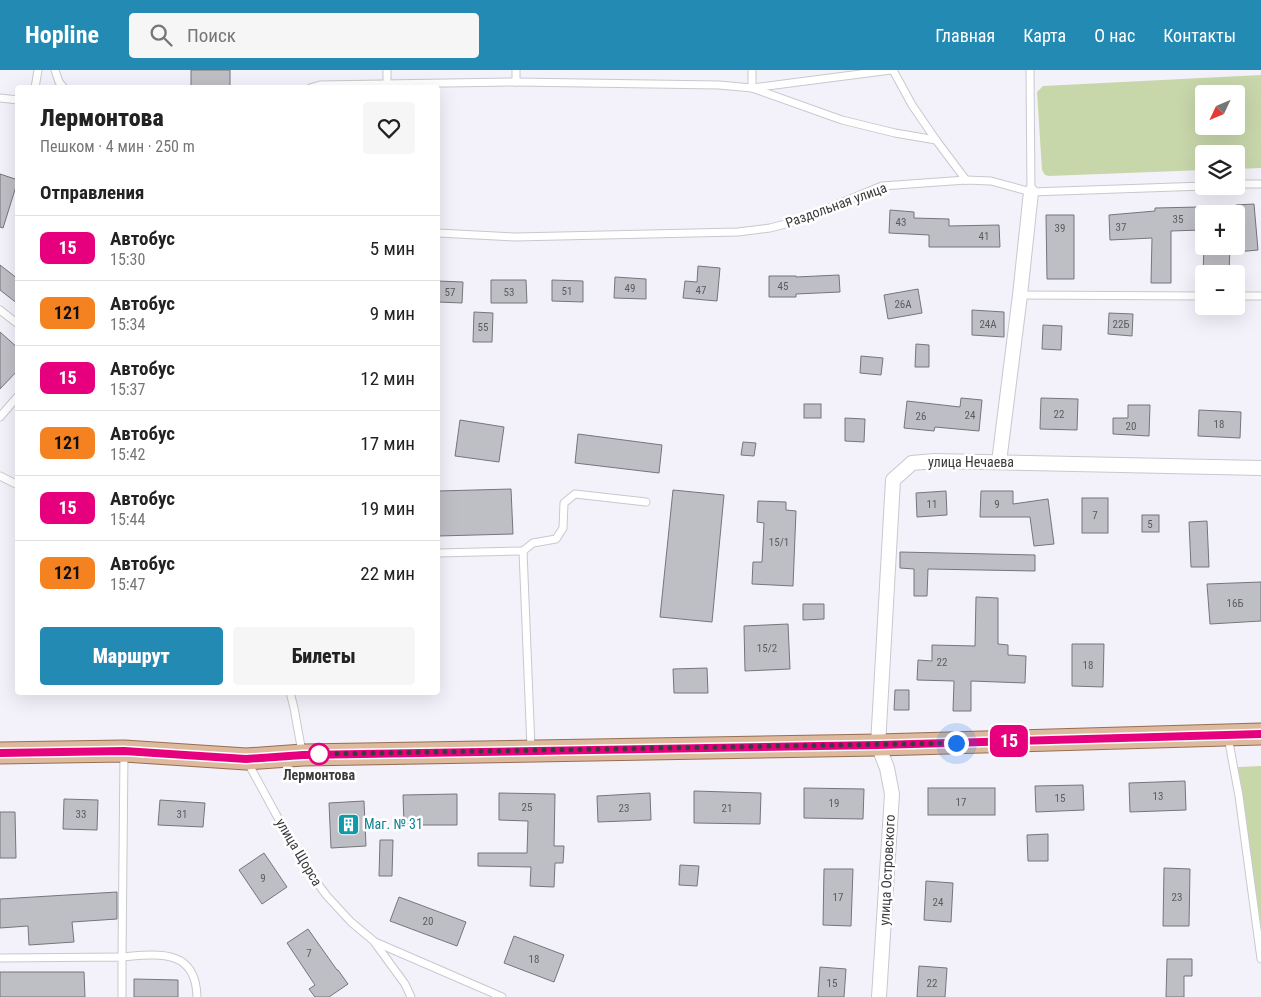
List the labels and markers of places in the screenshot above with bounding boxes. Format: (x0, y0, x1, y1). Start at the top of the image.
marker: Лермонтова (308, 743, 330, 765)
place label: Лермонтова (283, 767, 355, 783)
building icon: Маг. № 31 (336, 812, 360, 836)
place label: Маг. № 31 (364, 816, 423, 832)

